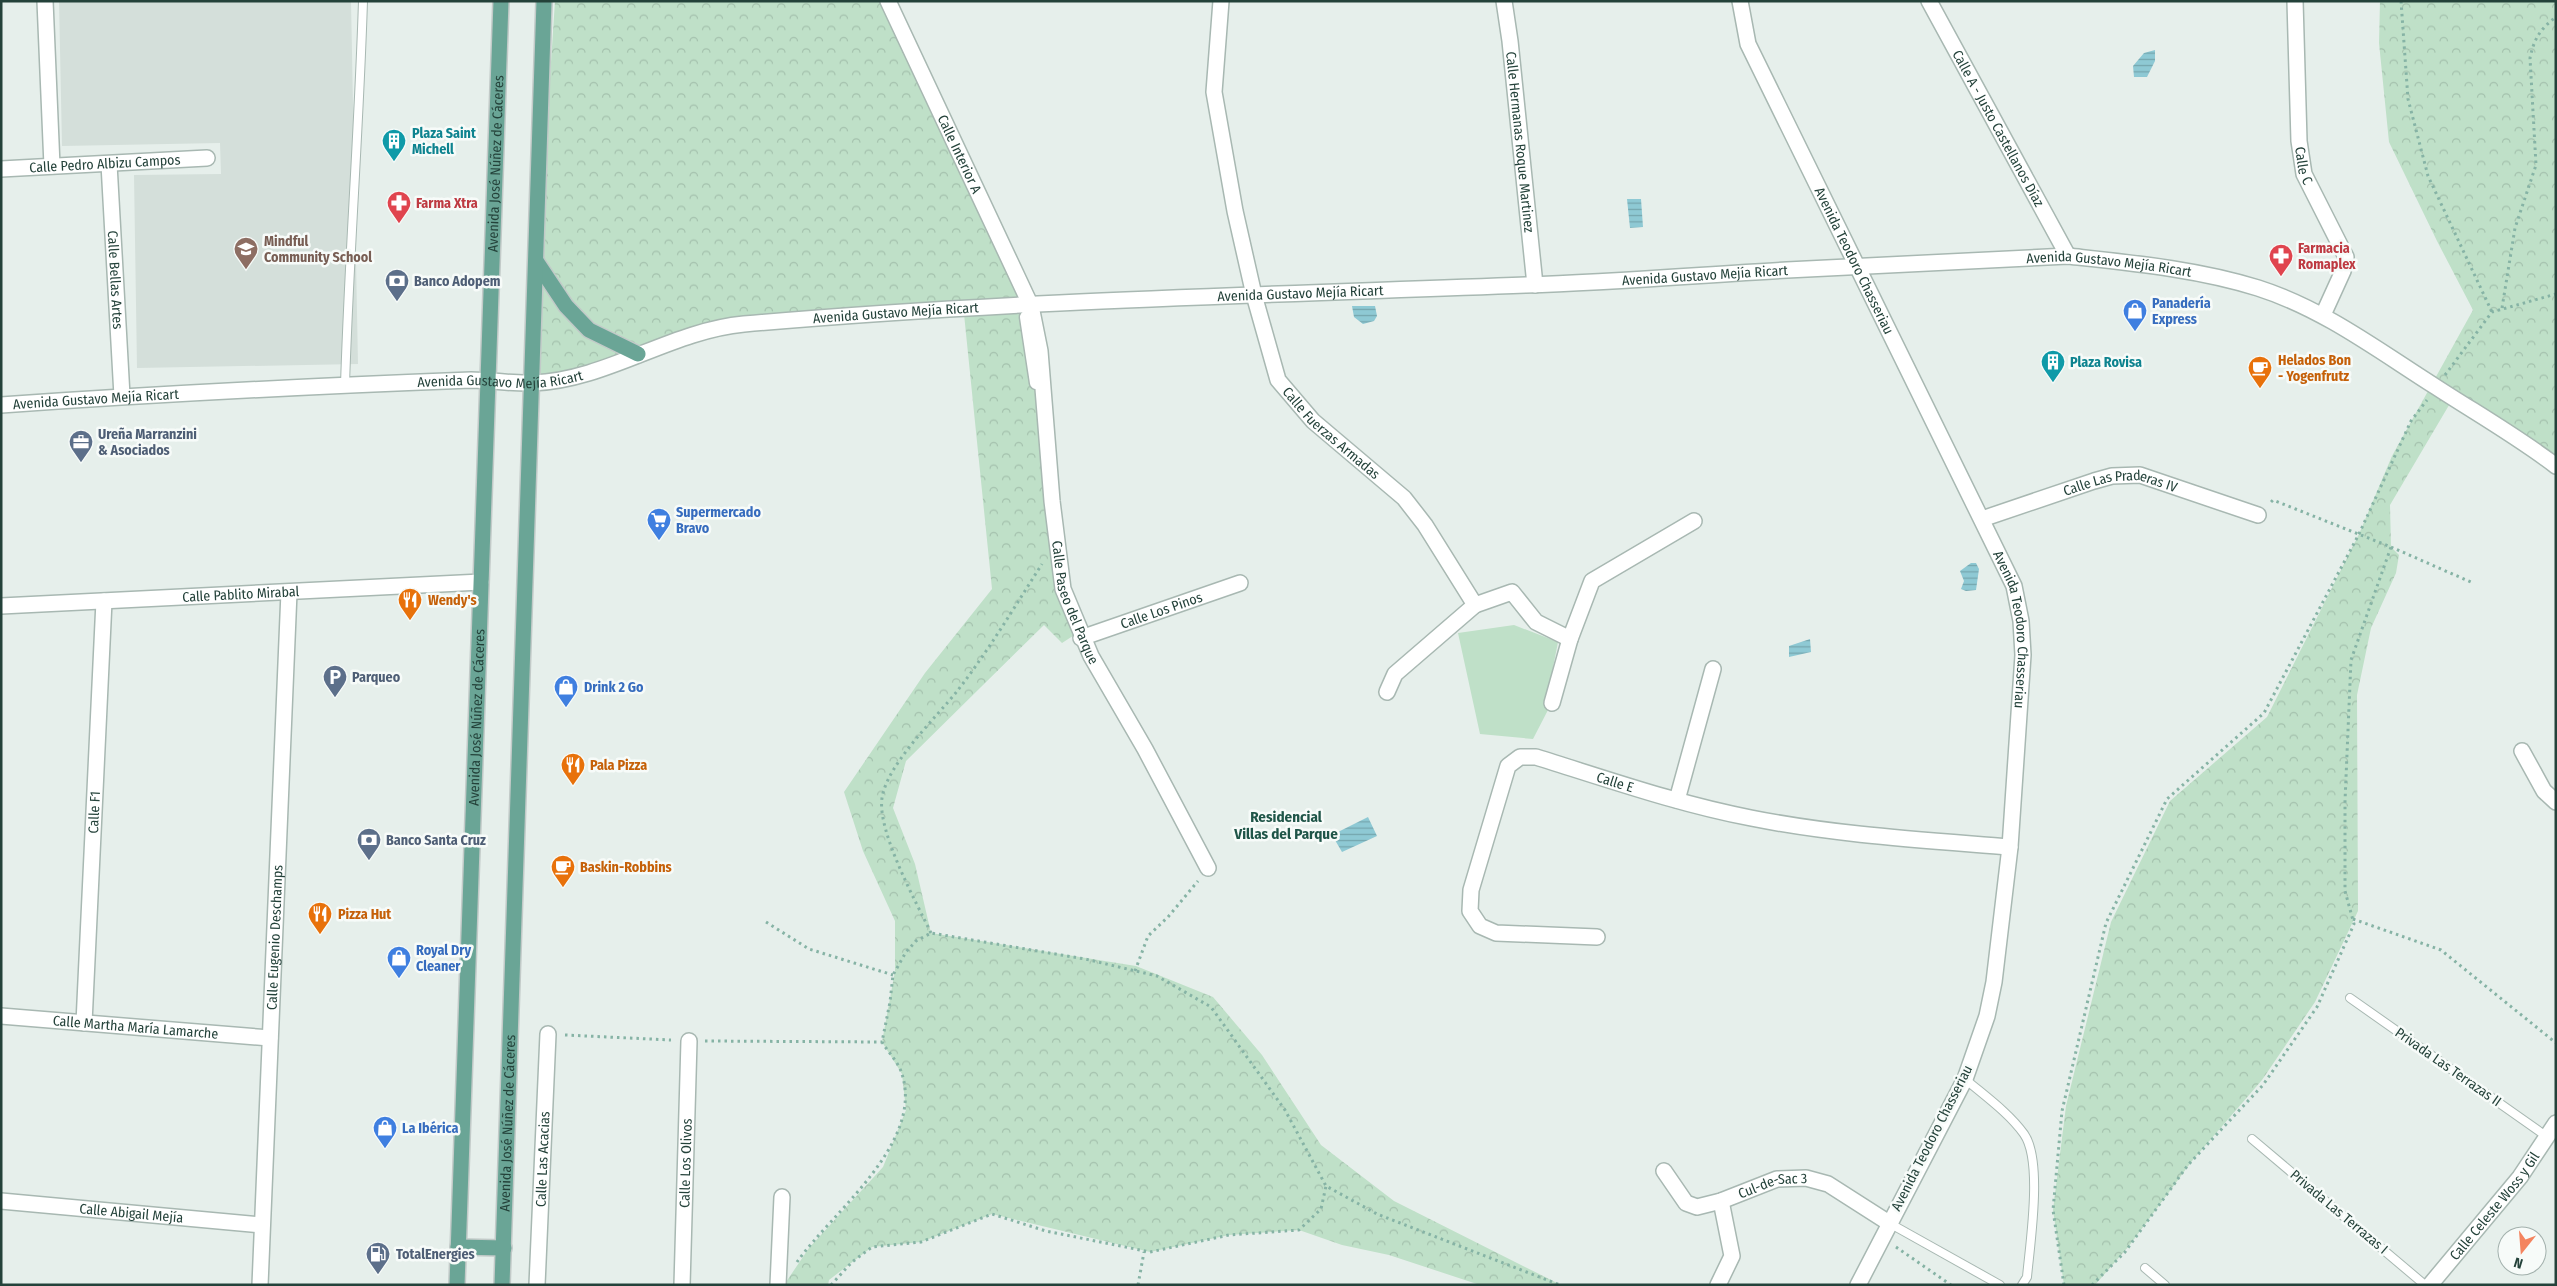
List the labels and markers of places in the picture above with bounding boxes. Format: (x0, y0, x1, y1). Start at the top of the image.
place label: Plaza Saint Michell (412, 125, 477, 158)
building icon: Plaza Saint Michell (381, 128, 407, 162)
pharmacy icon: Farma Xtra (386, 190, 412, 224)
place label: Farma Xtra (416, 195, 478, 212)
place label: Mindful Community School (264, 233, 372, 266)
school or university icon: Mindful Community School (233, 236, 259, 270)
place label: Farmacia Romaplex (2298, 240, 2356, 273)
pharmacy icon: Farmacia Romaplex (2268, 243, 2294, 277)
bank icon: Banco Adopem (384, 268, 410, 302)
place label: Banco Adopem (414, 273, 501, 290)
place label: Panadería Express (2152, 295, 2211, 328)
shop icon: Panadería Express (2122, 298, 2148, 332)
building icon: Plaza Rovisa (2040, 349, 2066, 383)
place label: Helados Bon - Yogenfrutz (2278, 352, 2351, 385)
place label: Plaza Rovisa (2070, 354, 2142, 371)
cafe icon: Helados Bon - Yogenfrutz (2247, 355, 2273, 389)
place label: Ureña Marranzini & Asociados (98, 426, 197, 459)
office icon: Ureña Marranzini & Asociados (68, 429, 94, 463)
place label: Supermercado Bravo (676, 504, 761, 537)
supermarket icon: Supermercado Bravo (646, 507, 672, 541)
restaurant icon: Wendy's (397, 587, 423, 621)
place label: Wendy's (428, 592, 477, 609)
parking icon: Parqueo (322, 664, 348, 698)
place label: Parqueo (352, 669, 401, 686)
shop icon: Drink 2 Go (553, 674, 579, 708)
place label: Drink 2 Go (584, 679, 644, 696)
restaurant icon: Pala Pizza (560, 752, 586, 786)
place label: Pala Pizza (590, 757, 647, 774)
bank icon: Banco Santa Cruz (356, 827, 382, 861)
place label: Banco Santa Cruz (386, 832, 486, 849)
cafe icon: Baskin-Robbins (550, 854, 576, 888)
place label: Baskin-Robbins (580, 859, 672, 876)
restaurant icon: Pizza Hut (307, 901, 333, 935)
place label: Pizza Hut (338, 906, 392, 923)
place label: Royal Dry Cleaner (416, 942, 471, 975)
shop icon: Royal Dry Cleaner (386, 945, 412, 979)
shop icon: La Ibérica (372, 1115, 398, 1149)
place label: La Ibérica (402, 1120, 458, 1137)
fuel station icon: TotalEnergies (365, 1241, 391, 1275)
place label: TotalEnergies (396, 1246, 475, 1263)

